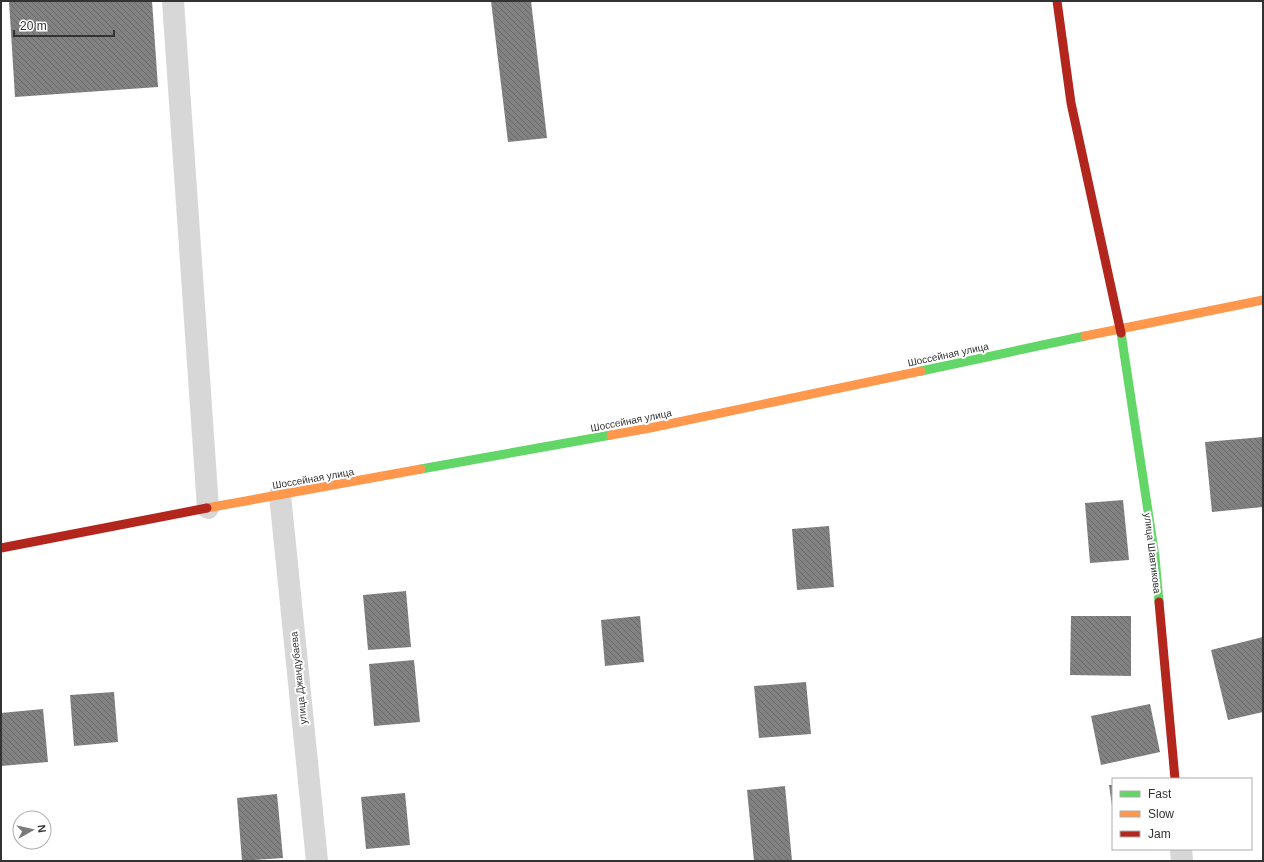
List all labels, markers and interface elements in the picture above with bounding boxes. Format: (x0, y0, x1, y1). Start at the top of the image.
scale bar (14, 12, 114, 38)
text: 20 m (20, 19, 47, 33)
street label: Шоссейная улица (907, 340, 990, 368)
street label: Шоссейная улица (589, 407, 673, 434)
street label: Шоссейная улица (271, 466, 355, 491)
street label: улица Шавтикова (1142, 512, 1163, 594)
street label: улица Джандубаева (288, 631, 309, 725)
legend (1112, 778, 1252, 850)
text: Fast (1148, 787, 1172, 801)
text: Slow (1148, 807, 1174, 821)
north arrow (12, 810, 52, 850)
text: N (35, 824, 48, 833)
text: Jam (1148, 827, 1171, 841)

